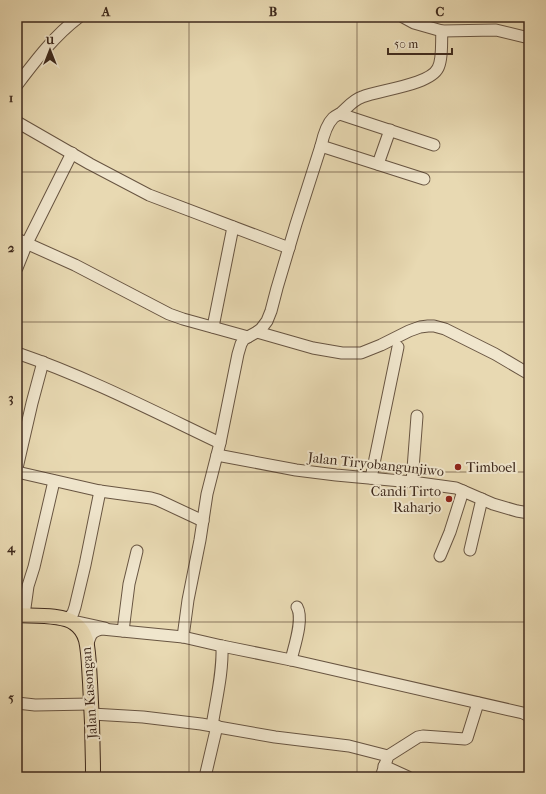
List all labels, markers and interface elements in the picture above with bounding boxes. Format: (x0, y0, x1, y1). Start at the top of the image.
text: A (101, 4, 111, 19)
text: B (269, 4, 278, 19)
text: C (436, 4, 445, 19)
north arrow (30, 30, 70, 70)
scale bar (388, 30, 452, 56)
text: U (45, 34, 55, 47)
text: 50 m (394, 37, 418, 51)
text: 1 (9, 90, 14, 105)
text: 2 (8, 240, 15, 255)
text: 3 (8, 390, 14, 406)
street label: Jalan Tiryobangunjiwo (306, 449, 445, 480)
place label: Timboel (466, 459, 516, 476)
marker: Timboel (453, 462, 463, 472)
place label: Candi Tirto Raharjo (371, 483, 441, 516)
marker: Candi Tirto Raharjo (444, 494, 454, 504)
text: 4 (6, 540, 16, 556)
street label: Jalan Kasongan (78, 646, 101, 740)
text: 5 (8, 690, 14, 705)

